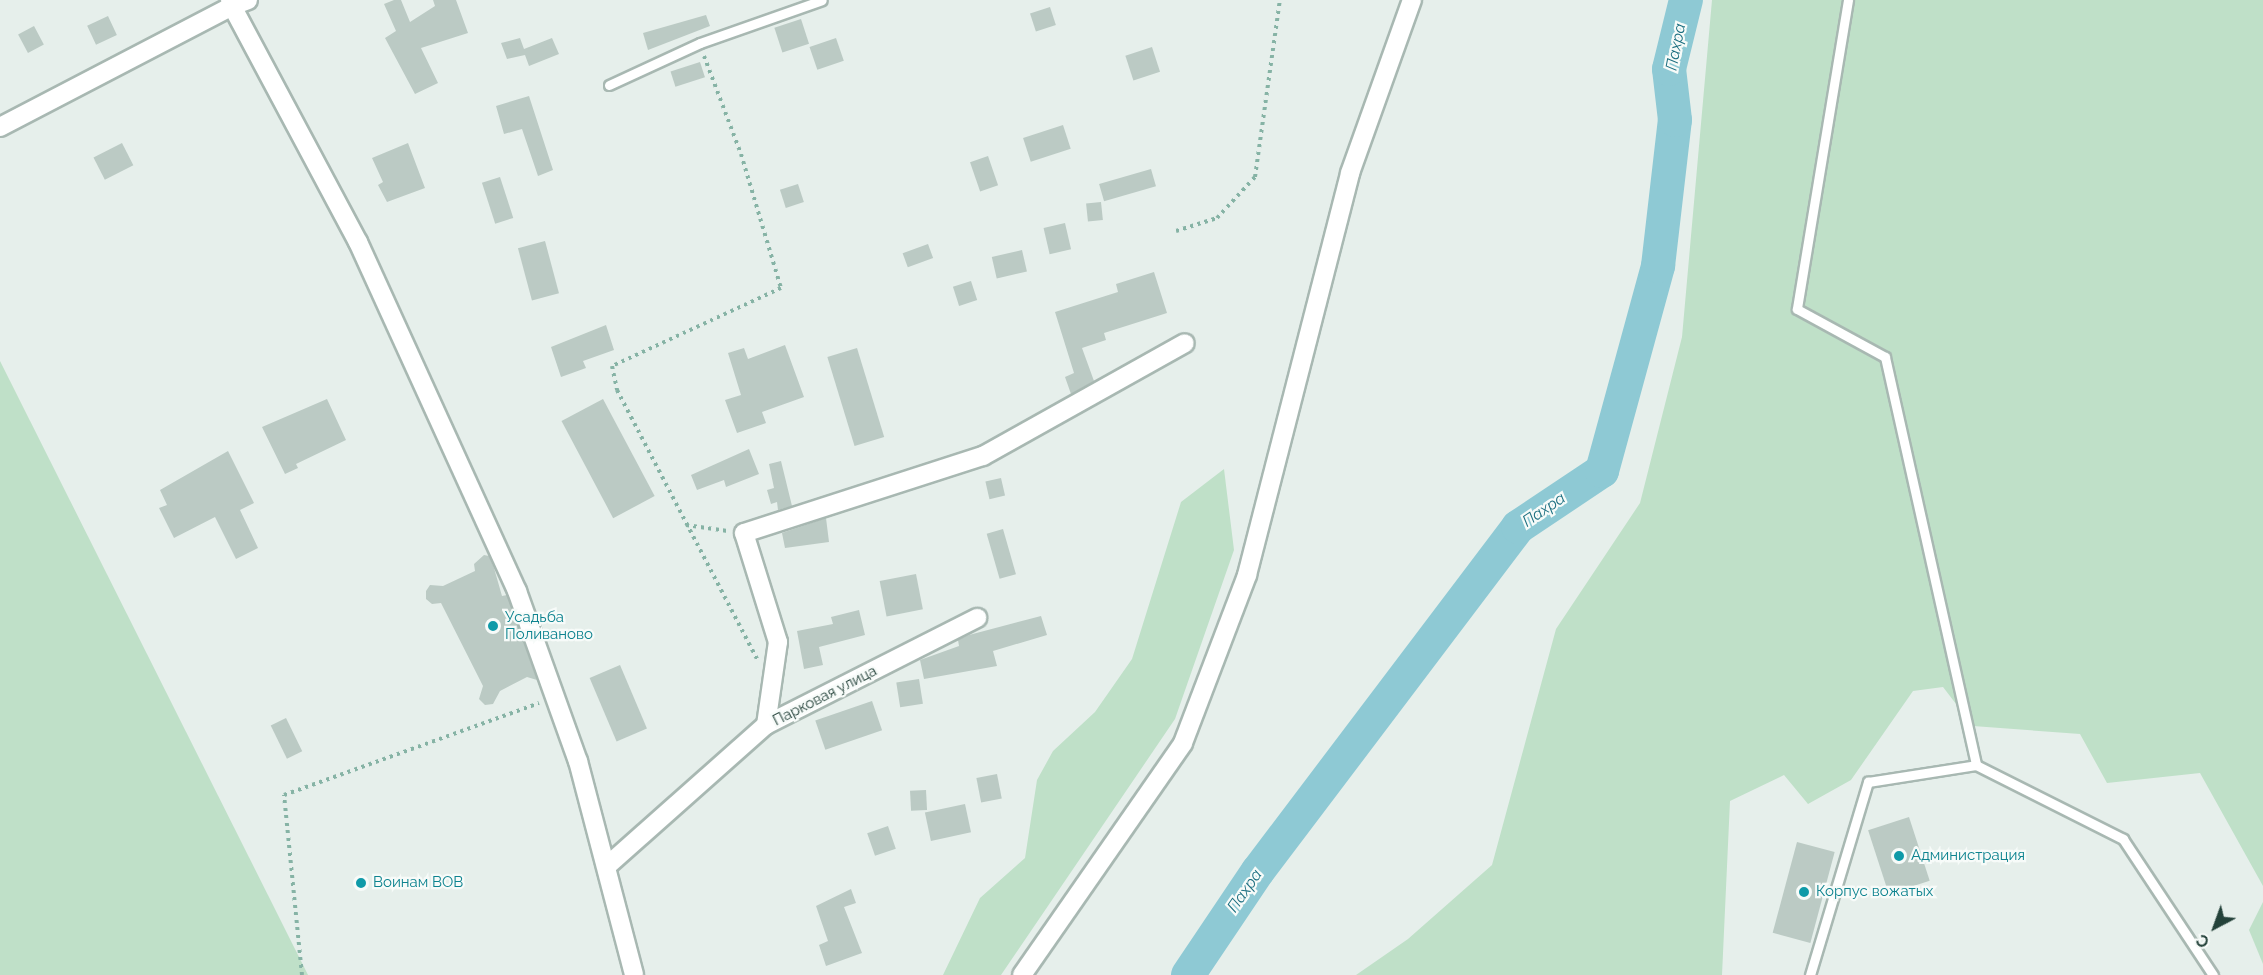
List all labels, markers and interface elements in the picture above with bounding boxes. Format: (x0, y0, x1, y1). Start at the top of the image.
water label: Пахра (1662, 22, 1690, 72)
water label: Пахра (1519, 489, 1569, 531)
place label: Усадьба Поливаново (505, 608, 593, 643)
marker: Усадьба Поливаново (486, 619, 500, 633)
street label: Парковая улица (770, 662, 880, 730)
place label: Администрация (1911, 847, 2025, 865)
marker: Администрация (1892, 849, 1906, 863)
water label: Пахра (1223, 866, 1267, 916)
place label: Воинам ВОВ (373, 874, 463, 892)
marker: Воинам ВОВ (354, 876, 368, 890)
place label: Корпус вожатых (1816, 883, 1933, 901)
marker: Корпус вожатых (1797, 885, 1811, 899)
north arrow (2185, 897, 2245, 957)
text: С (2192, 930, 2213, 952)

